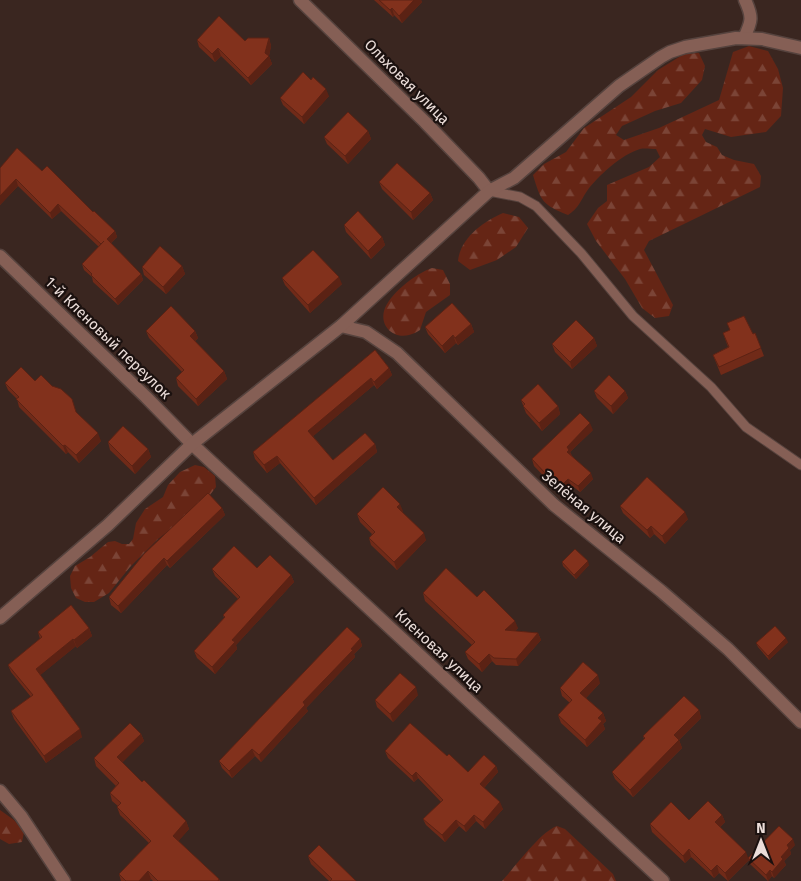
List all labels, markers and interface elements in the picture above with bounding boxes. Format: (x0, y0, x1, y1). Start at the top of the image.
street label: Ольховая улица (361, 36, 453, 128)
street label: 1-й Кленовый переулок (41, 273, 175, 403)
street label: Зелёная улица (538, 467, 630, 547)
street label: Кленовая улица (391, 606, 487, 696)
north arrow (736, 816, 786, 866)
text: N (756, 820, 766, 837)

